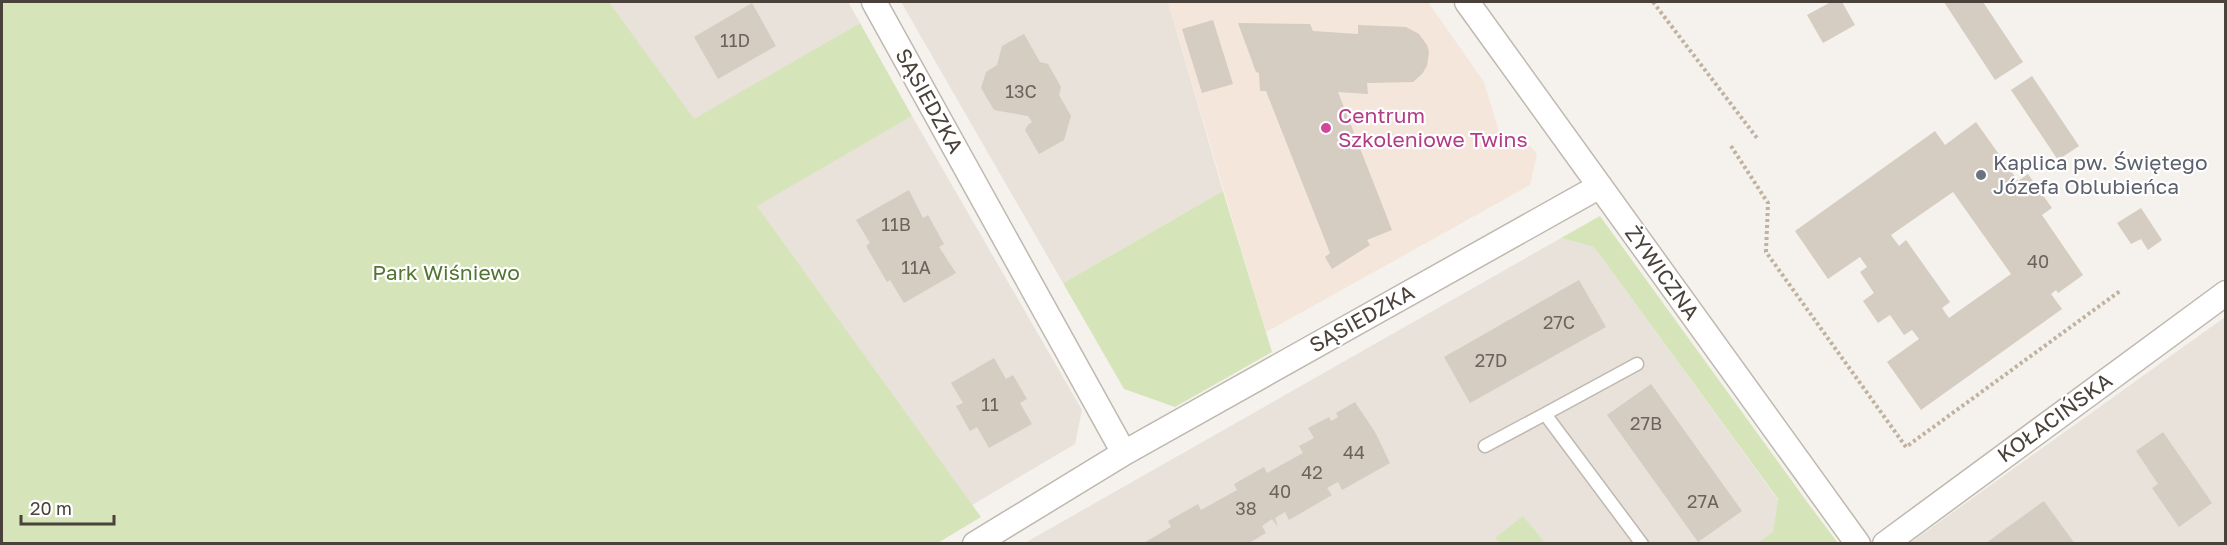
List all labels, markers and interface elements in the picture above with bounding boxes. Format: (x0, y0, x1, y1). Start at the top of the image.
house number: 11D (720, 29, 750, 51)
street label: SĄSIEDZKA (890, 43, 969, 158)
house number: 13C (1005, 80, 1037, 102)
place label: Centrum Szkoleniowe Twins (1338, 102, 1528, 152)
marker: Centrum Szkoleniowe Twins (1319, 121, 1333, 135)
place label: Kaplica pw. Świętego Józefa Oblubieńca (1993, 149, 2208, 199)
marker: Kaplica pw. Świętego Józefa Oblubieńca (1974, 168, 1988, 182)
house number: 11B (881, 213, 911, 235)
street label: ŻYWICZNA (1620, 220, 1706, 325)
house number: 40 (2027, 250, 2049, 272)
house number: 11A (901, 256, 931, 278)
park label: Park Wiśniewo (372, 259, 520, 285)
street label: SĄSIEDZKA (1304, 279, 1419, 358)
house number: 27C (1543, 311, 1575, 333)
house number: 27D (1475, 349, 1507, 371)
street label: KOŁACIŃSKA (1992, 367, 2117, 468)
house number: 11 (981, 393, 999, 415)
house number: 27B (1630, 412, 1662, 434)
house number: 44 (1343, 441, 1365, 463)
house number: 42 (1301, 461, 1323, 483)
house number: 40 (1269, 480, 1291, 502)
scale bar (21, 488, 114, 526)
house number: 27A (1687, 490, 1719, 512)
text: 20 m (30, 497, 72, 519)
house number: 38 (1235, 497, 1257, 519)

